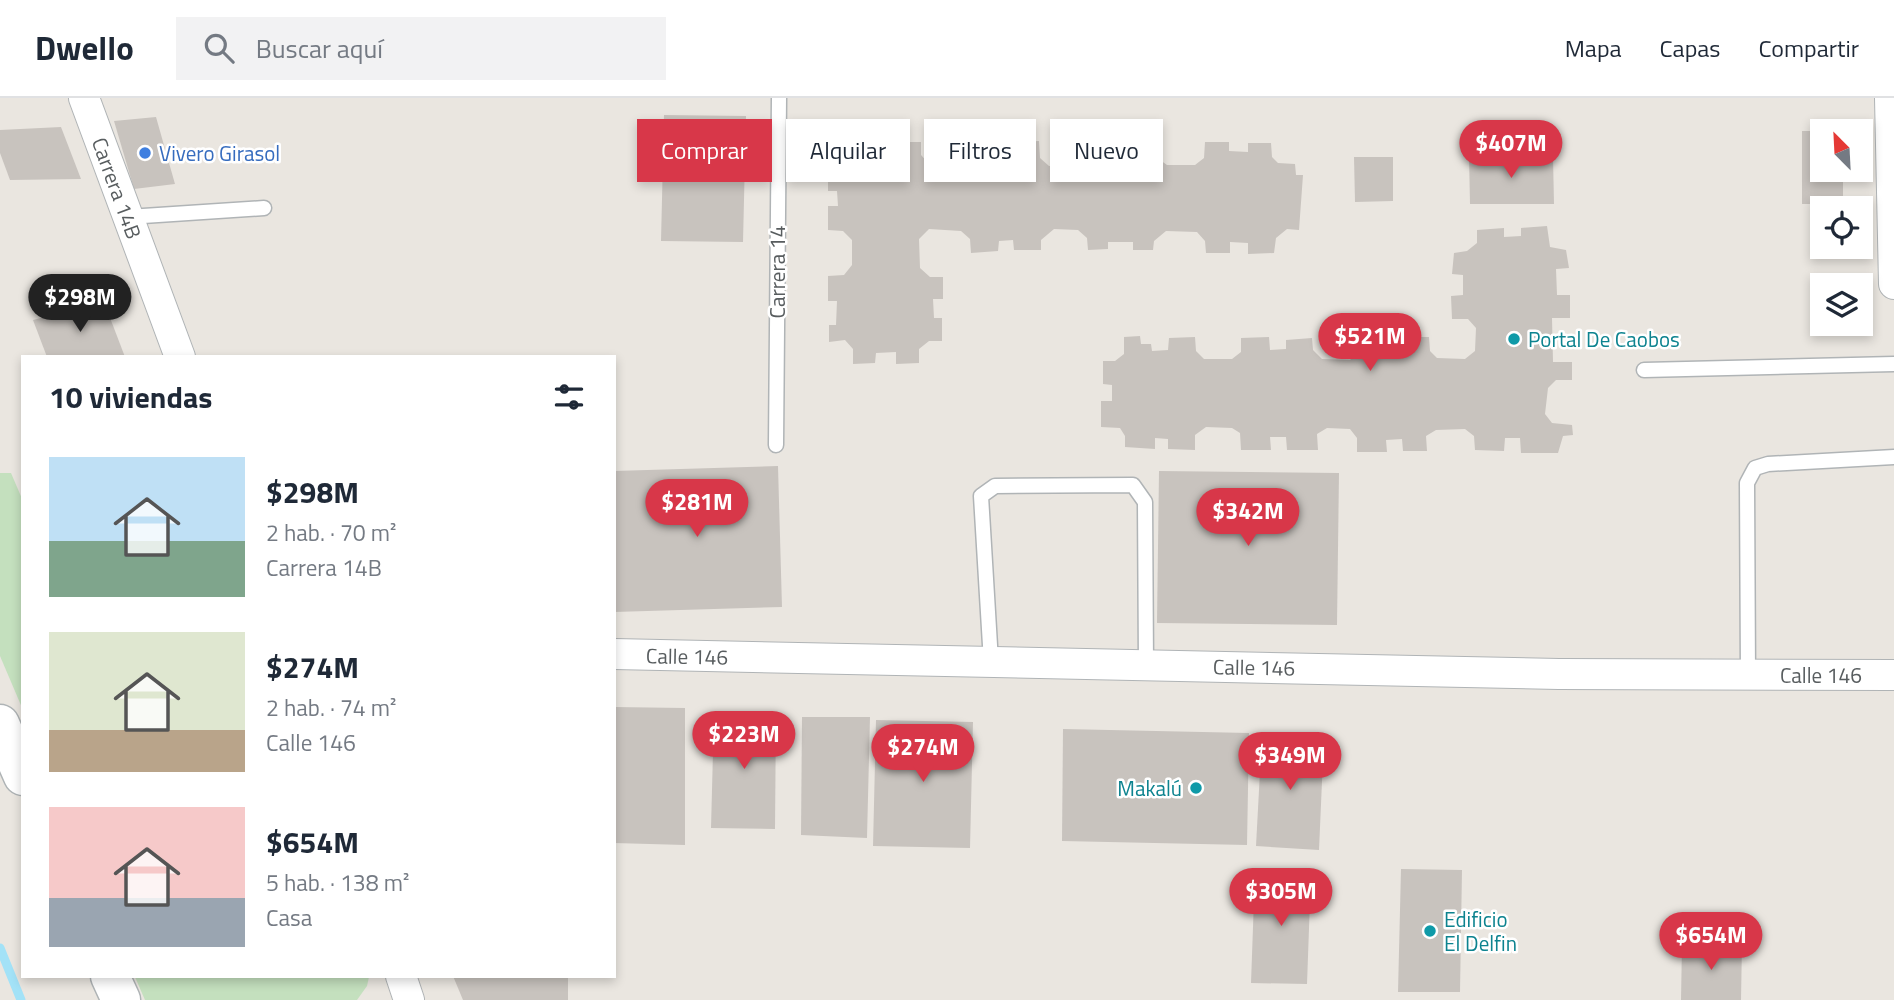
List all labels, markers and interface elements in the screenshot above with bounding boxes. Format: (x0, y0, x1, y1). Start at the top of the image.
search box (176, 17, 666, 80)
text: Dwello (35, 23, 134, 73)
icon: search (200, 29, 238, 67)
text: Buscar aquí (256, 29, 383, 68)
text: Mapa (1565, 30, 1622, 66)
text: Capas (1660, 30, 1720, 66)
text: Compartir (1758, 30, 1859, 66)
chip: Comprar (637, 119, 772, 182)
chip: Alquilar (786, 119, 910, 182)
chip: Filtros (924, 119, 1036, 182)
chip: Nuevo (1050, 119, 1163, 182)
north arrow (1810, 119, 1872, 182)
map controls (1810, 119, 1873, 336)
pin: $407M (1462, 120, 1560, 180)
text: $407M (1475, 125, 1547, 160)
street label: Carrera 14B (84, 133, 150, 243)
place label: Vivero Girasol (159, 137, 280, 169)
marker: Vivero Girasol (137, 145, 153, 161)
button: locate (1810, 196, 1873, 259)
street label: Carrera 14 (761, 226, 793, 318)
button: layers (1810, 273, 1873, 336)
pin: $298M (31, 274, 129, 334)
text: $298M (44, 279, 116, 314)
pin: $521M (1321, 314, 1419, 373)
text: $521M (1334, 318, 1406, 353)
place label: Portal De Caobos (1528, 323, 1680, 355)
marker: Portal De Caobos (1506, 331, 1522, 347)
text: 10 viviendas (49, 374, 212, 420)
icon: filters (550, 378, 588, 416)
text: $298M (266, 469, 359, 515)
pin: $281M (648, 480, 746, 539)
text: $281M (661, 484, 733, 519)
icon: home (105, 485, 189, 569)
pin: $342M (1199, 489, 1297, 548)
text: $342M (1212, 493, 1284, 528)
text: 2 hab. · 70 m² (266, 515, 396, 550)
text: Carrera 14B (266, 550, 382, 585)
street label: Calle 146 (646, 639, 728, 673)
text: $274M (266, 644, 359, 690)
street label: Calle 146 (1213, 650, 1295, 684)
street label: Calle 146 (1780, 659, 1862, 691)
icon: home (105, 660, 189, 744)
text: 2 hab. · 74 m² (266, 690, 396, 725)
pin: $223M (695, 712, 793, 771)
text: $223M (708, 716, 780, 751)
pin: $274M (874, 724, 972, 784)
text: Calle 146 (266, 725, 356, 760)
text: $274M (887, 729, 959, 764)
pin: $349M (1241, 732, 1339, 792)
text: $349M (1254, 737, 1326, 772)
place label: Makalú (1117, 772, 1182, 804)
marker: Makalú (1188, 780, 1204, 796)
text: $654M (266, 819, 359, 865)
icon: home (105, 835, 189, 919)
text: 5 hab. · 138 m² (266, 865, 409, 900)
pin: $305M (1232, 868, 1330, 928)
text: $305M (1245, 873, 1317, 908)
text: Casa (266, 900, 312, 935)
place label: Edificio El Delfin (1444, 903, 1517, 959)
pin: $654M (1662, 912, 1760, 972)
text: $654M (1675, 917, 1747, 952)
marker: Edificio El Delfin (1422, 923, 1438, 939)

